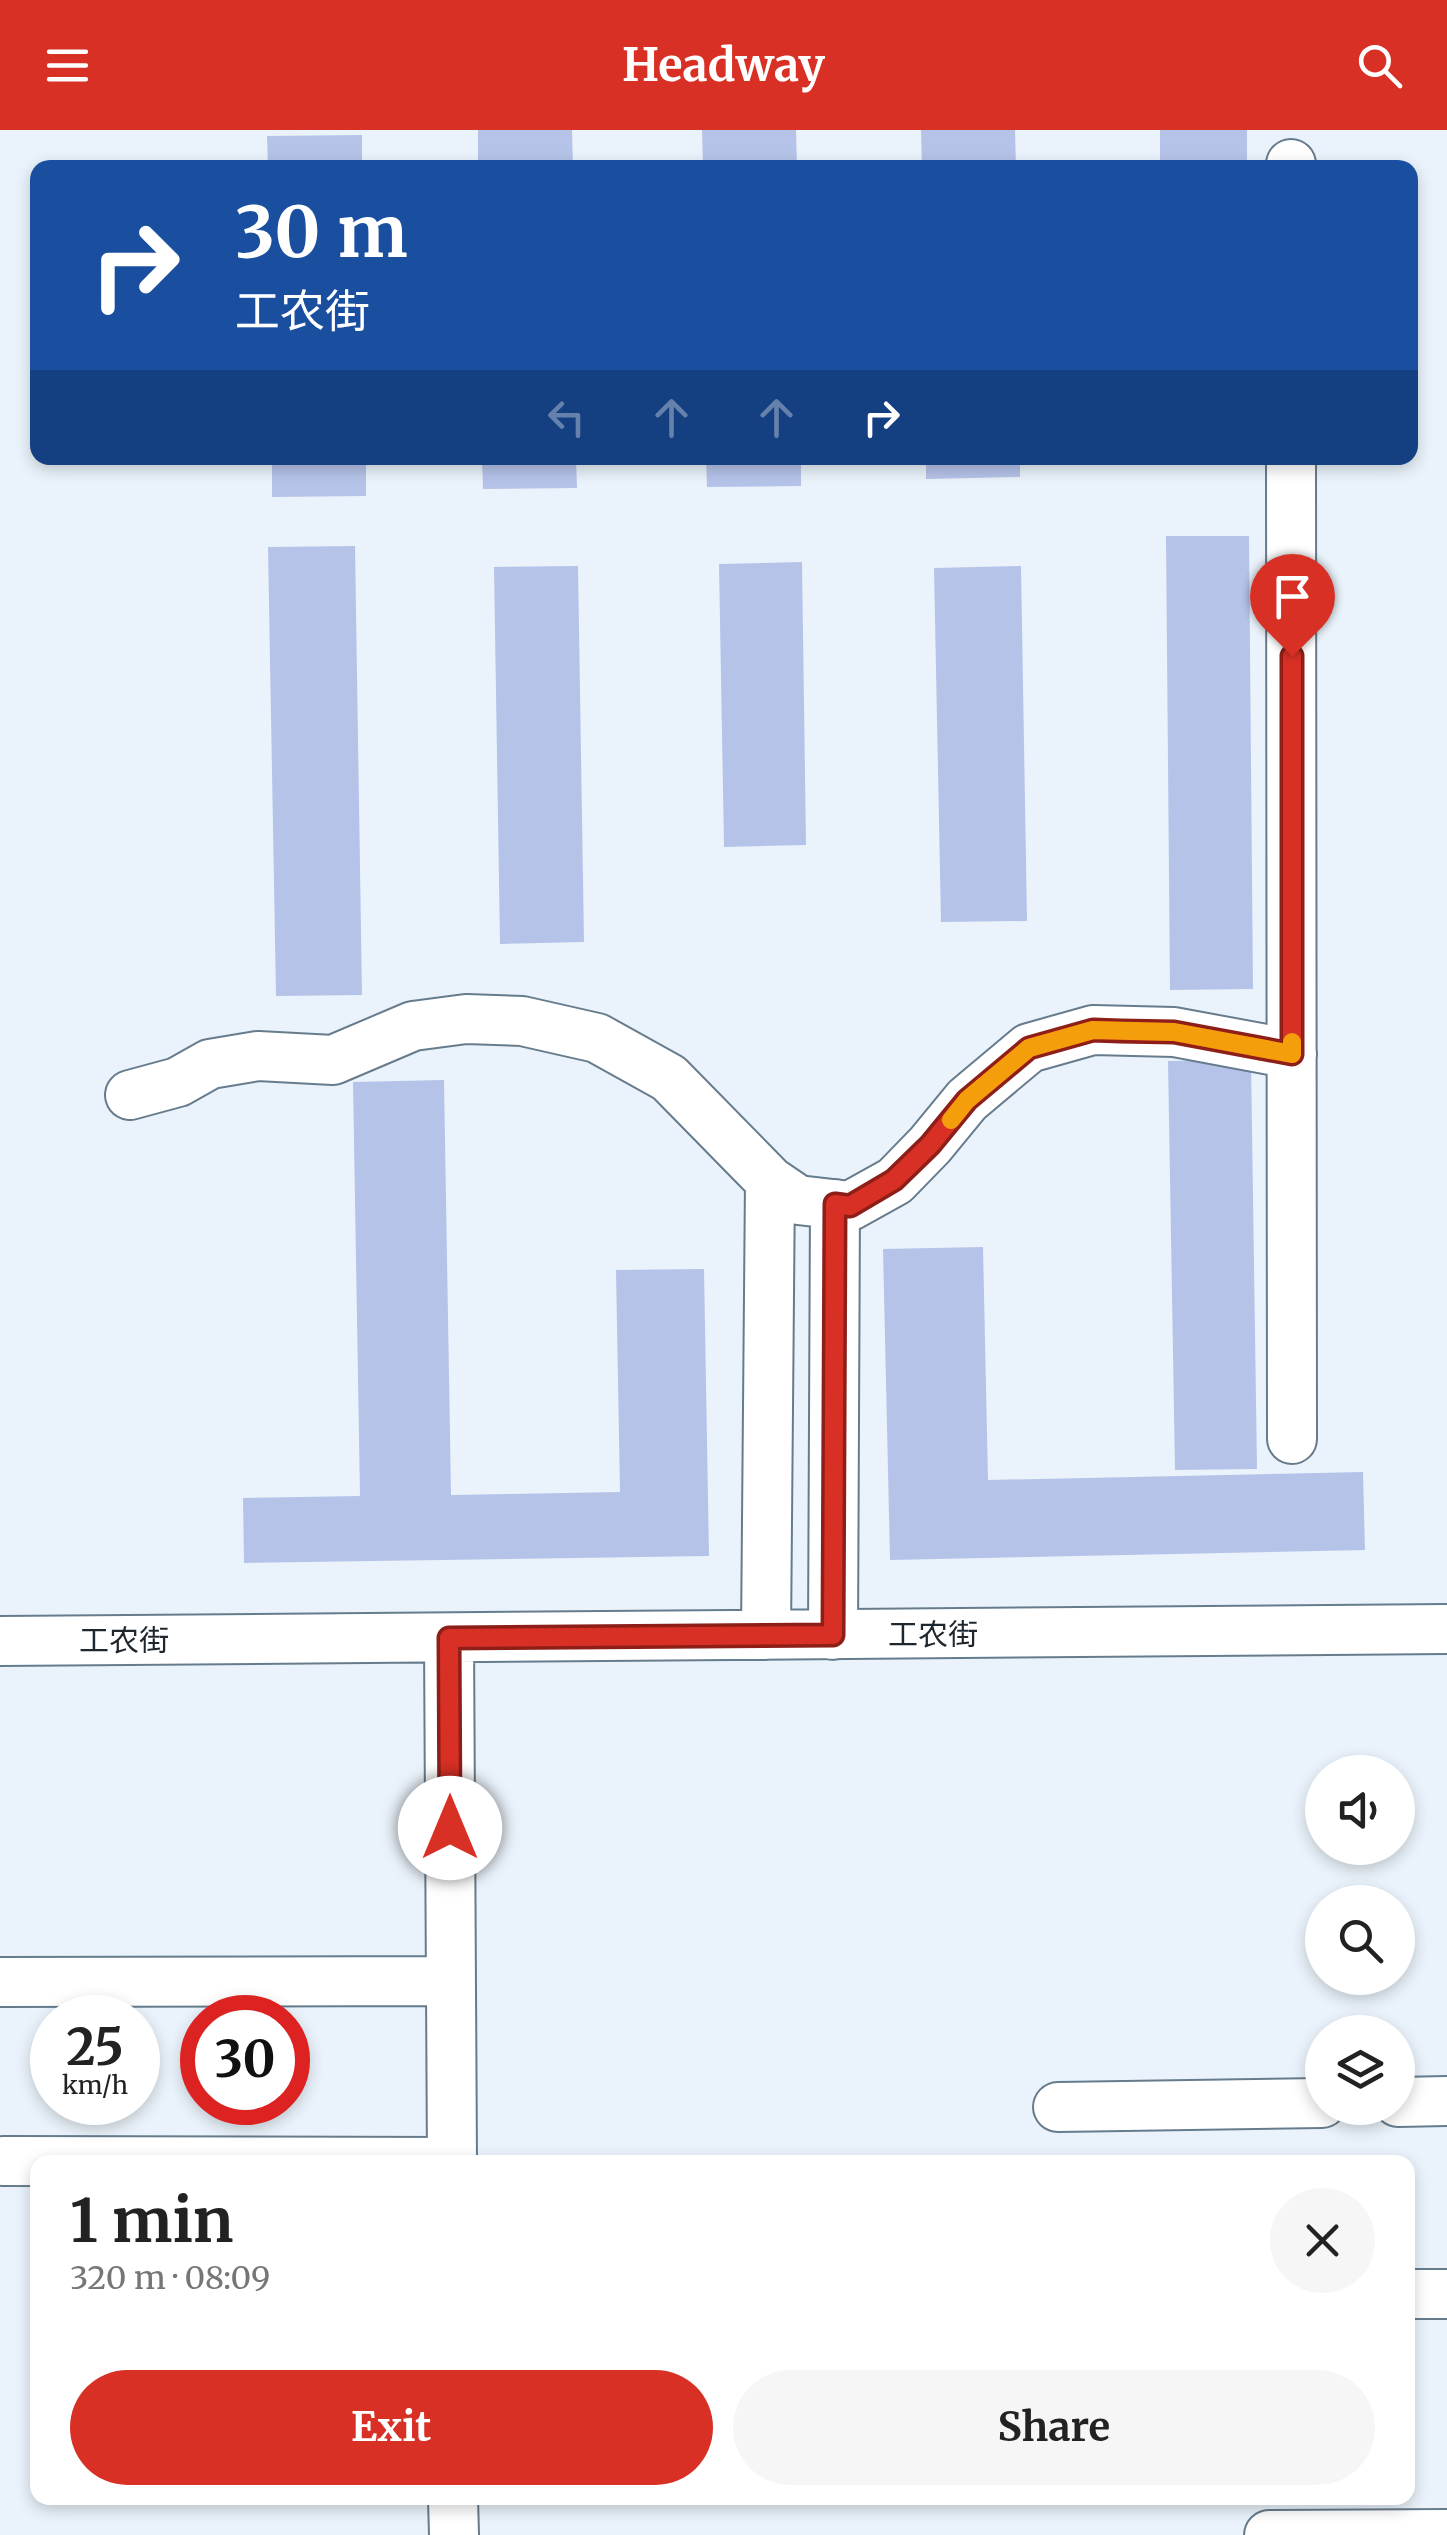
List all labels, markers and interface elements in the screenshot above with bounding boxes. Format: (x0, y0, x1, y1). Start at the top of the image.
text: Headway (622, 37, 825, 93)
icon: menu (40, 38, 95, 93)
icon: search (1352, 38, 1407, 93)
text: 30 m (235, 188, 408, 276)
icon: right (70, 200, 200, 330)
text: 工农街 (235, 283, 370, 339)
icon: left (539, 390, 594, 445)
icon: ahead (644, 390, 699, 445)
icon: ahead (749, 390, 804, 445)
icon: right (854, 390, 909, 445)
pin (1250, 554, 1335, 657)
icon: arrive (1265, 569, 1320, 624)
street label: 工农街 (888, 1615, 978, 1653)
street label: 工农街 (79, 1621, 169, 1659)
map controls (1305, 1755, 1415, 2125)
button: sound (1305, 1755, 1415, 1865)
position arrow (398, 1776, 502, 1880)
button: search (1305, 1885, 1415, 1995)
speed limit sign: 30 (180, 1995, 310, 2125)
button: layers (1305, 2015, 1415, 2125)
text: 25 (66, 2016, 124, 2079)
text: km/h (62, 2069, 128, 2101)
text: 1 min (70, 2183, 233, 2258)
button: close (1270, 2188, 1375, 2293)
text: 320 m · 08:09 (70, 2258, 270, 2298)
button: Exit (70, 2370, 713, 2485)
button: Share (733, 2370, 1375, 2485)

